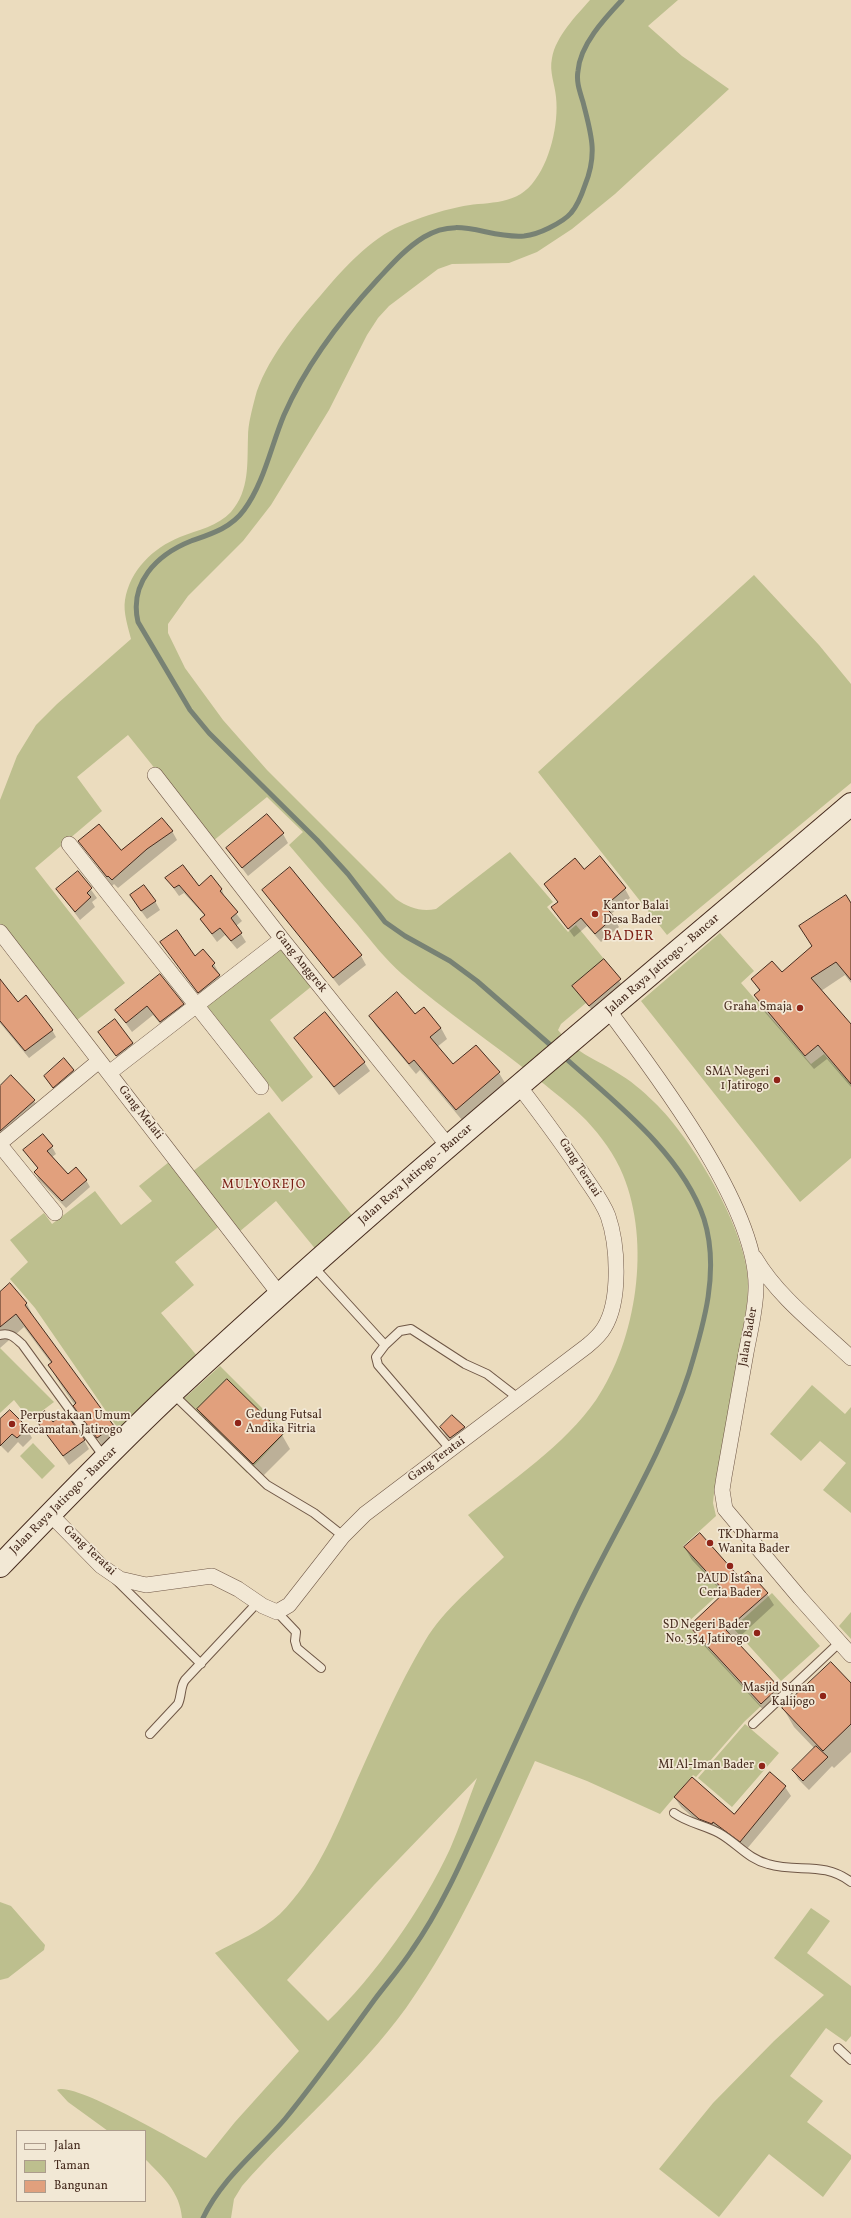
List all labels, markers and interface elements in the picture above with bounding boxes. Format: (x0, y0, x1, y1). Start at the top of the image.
place label: Kantor Balai Desa Bader (603, 900, 669, 928)
marker: Kantor Balai Desa Bader (590, 909, 600, 919)
street label: Jalan Raya Jatirogo - Bancar (603, 912, 723, 1018)
street label: Gang Anggrek (271, 928, 329, 996)
district label: BADER (603, 929, 655, 945)
place label: Graha Smaja (724, 1001, 792, 1015)
marker: Graha Smaja (795, 1003, 805, 1013)
place label: SMA Negeri 1 Jatirogo (705, 1066, 769, 1094)
marker: SMA Negeri 1 Jatirogo (772, 1075, 782, 1085)
street label: Gang Melati (115, 1083, 165, 1143)
street label: Jalan Raya Jatirogo - Bancar (356, 1122, 476, 1228)
street label: Gang Teratai (555, 1136, 603, 1200)
district label: MULYOREJO (222, 1178, 306, 1194)
street label: Jalan Bader (737, 1306, 761, 1368)
place label: Gedung Futsal Andika Fitria (246, 1409, 322, 1437)
place label: Perpustakaan Umum Kecamatan Jatirogo (20, 1410, 131, 1438)
marker: Gedung Futsal Andika Fitria (233, 1418, 243, 1428)
marker: Perpustakaan Umum Kecamatan Jatirogo (7, 1419, 17, 1429)
street label: Gang Teratai (406, 1435, 468, 1485)
street label: Jalan Raya Jatirogo - Bancar (7, 1444, 121, 1558)
street label: Gang Teratai (60, 1523, 118, 1579)
place label: TK Dharma Wanita Bader (718, 1529, 789, 1557)
marker: TK Dharma Wanita Bader (705, 1538, 715, 1548)
marker: PAUD Istana Ceria Bader (725, 1561, 735, 1571)
place label: PAUD Istana Ceria Bader (697, 1573, 763, 1601)
place label: SD Negeri Bader No. 354 Jatirogo (663, 1619, 749, 1647)
marker: SD Negeri Bader No. 354 Jatirogo (752, 1628, 762, 1638)
place label: Masjid Sunan Kalijogo (743, 1682, 815, 1710)
marker: Masjid Sunan Kalijogo (818, 1691, 828, 1701)
place label: MI Al-Iman Bader (658, 1759, 754, 1773)
marker: MI Al-Iman Bader (757, 1761, 767, 1771)
legend (16, 2130, 146, 2202)
text: Jalan (54, 2138, 81, 2154)
text: Taman (54, 2158, 90, 2174)
text: Bangunan (54, 2178, 108, 2194)

